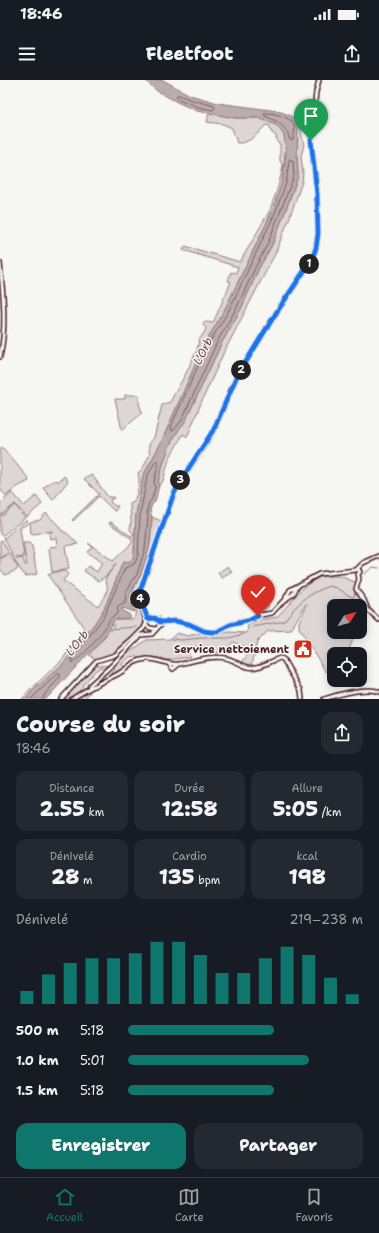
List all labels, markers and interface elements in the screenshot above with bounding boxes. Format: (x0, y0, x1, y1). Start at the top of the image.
text: 18:46 (20, 4, 62, 24)
text: Fleetfoot (146, 42, 233, 66)
icon: menu (16, 43, 38, 65)
icon: share (341, 43, 363, 65)
pin (294, 99, 328, 140)
icon: arrive (300, 105, 322, 127)
pin: 1 (299, 254, 319, 274)
text: 1 (306, 256, 312, 271)
water label: L'Orb (189, 334, 217, 368)
pin: 2 (231, 360, 251, 380)
text: 2 (237, 362, 245, 377)
pin: 3 (170, 470, 190, 490)
text: 3 (176, 472, 184, 487)
pin (241, 575, 275, 616)
icon: check (247, 581, 269, 603)
pin: 4 (130, 589, 150, 609)
text: 4 (136, 591, 144, 606)
north arrow (327, 599, 367, 639)
map controls (327, 599, 367, 687)
water label: L'Orb (62, 627, 92, 659)
public building icon: Service nettoiement (292, 638, 314, 660)
place label: Service nettoiement (174, 642, 290, 657)
button: locate (327, 647, 367, 687)
text: Course du soir (16, 710, 185, 739)
button: share (321, 712, 363, 754)
text: 18:46 (16, 740, 51, 757)
text: Distance (49, 781, 94, 796)
text: Durée (174, 781, 205, 796)
text: Allure (291, 781, 323, 796)
text: 2.55 (39, 796, 85, 822)
text: 12:58 (161, 796, 218, 822)
text: 5:05 (273, 796, 318, 822)
text: km (85, 805, 104, 820)
text: /km (318, 805, 341, 820)
text: Dénivelé (50, 849, 94, 864)
text: Cardio (172, 849, 207, 864)
text: kcal (296, 849, 318, 864)
text: 28 (51, 864, 79, 890)
text: 135 (159, 864, 194, 890)
text: 198 (289, 864, 326, 890)
text: m (79, 873, 92, 888)
text: bpm (194, 873, 220, 888)
text: Dénivelé (16, 911, 68, 928)
text: 219–238 m (290, 911, 363, 928)
text: 500 m (16, 1022, 59, 1039)
text: 5:18 (80, 1022, 104, 1039)
text: 1.0 km (16, 1052, 58, 1069)
text: 5:01 (80, 1052, 105, 1069)
text: 1.5 km (16, 1082, 58, 1099)
text: 5:18 (80, 1082, 104, 1099)
button: Enregistrer (16, 1123, 186, 1169)
button: Partager (194, 1123, 363, 1169)
tab: Accueil (46, 1186, 83, 1225)
tab: Carte (175, 1186, 204, 1225)
tab: Favoris (296, 1186, 333, 1225)

